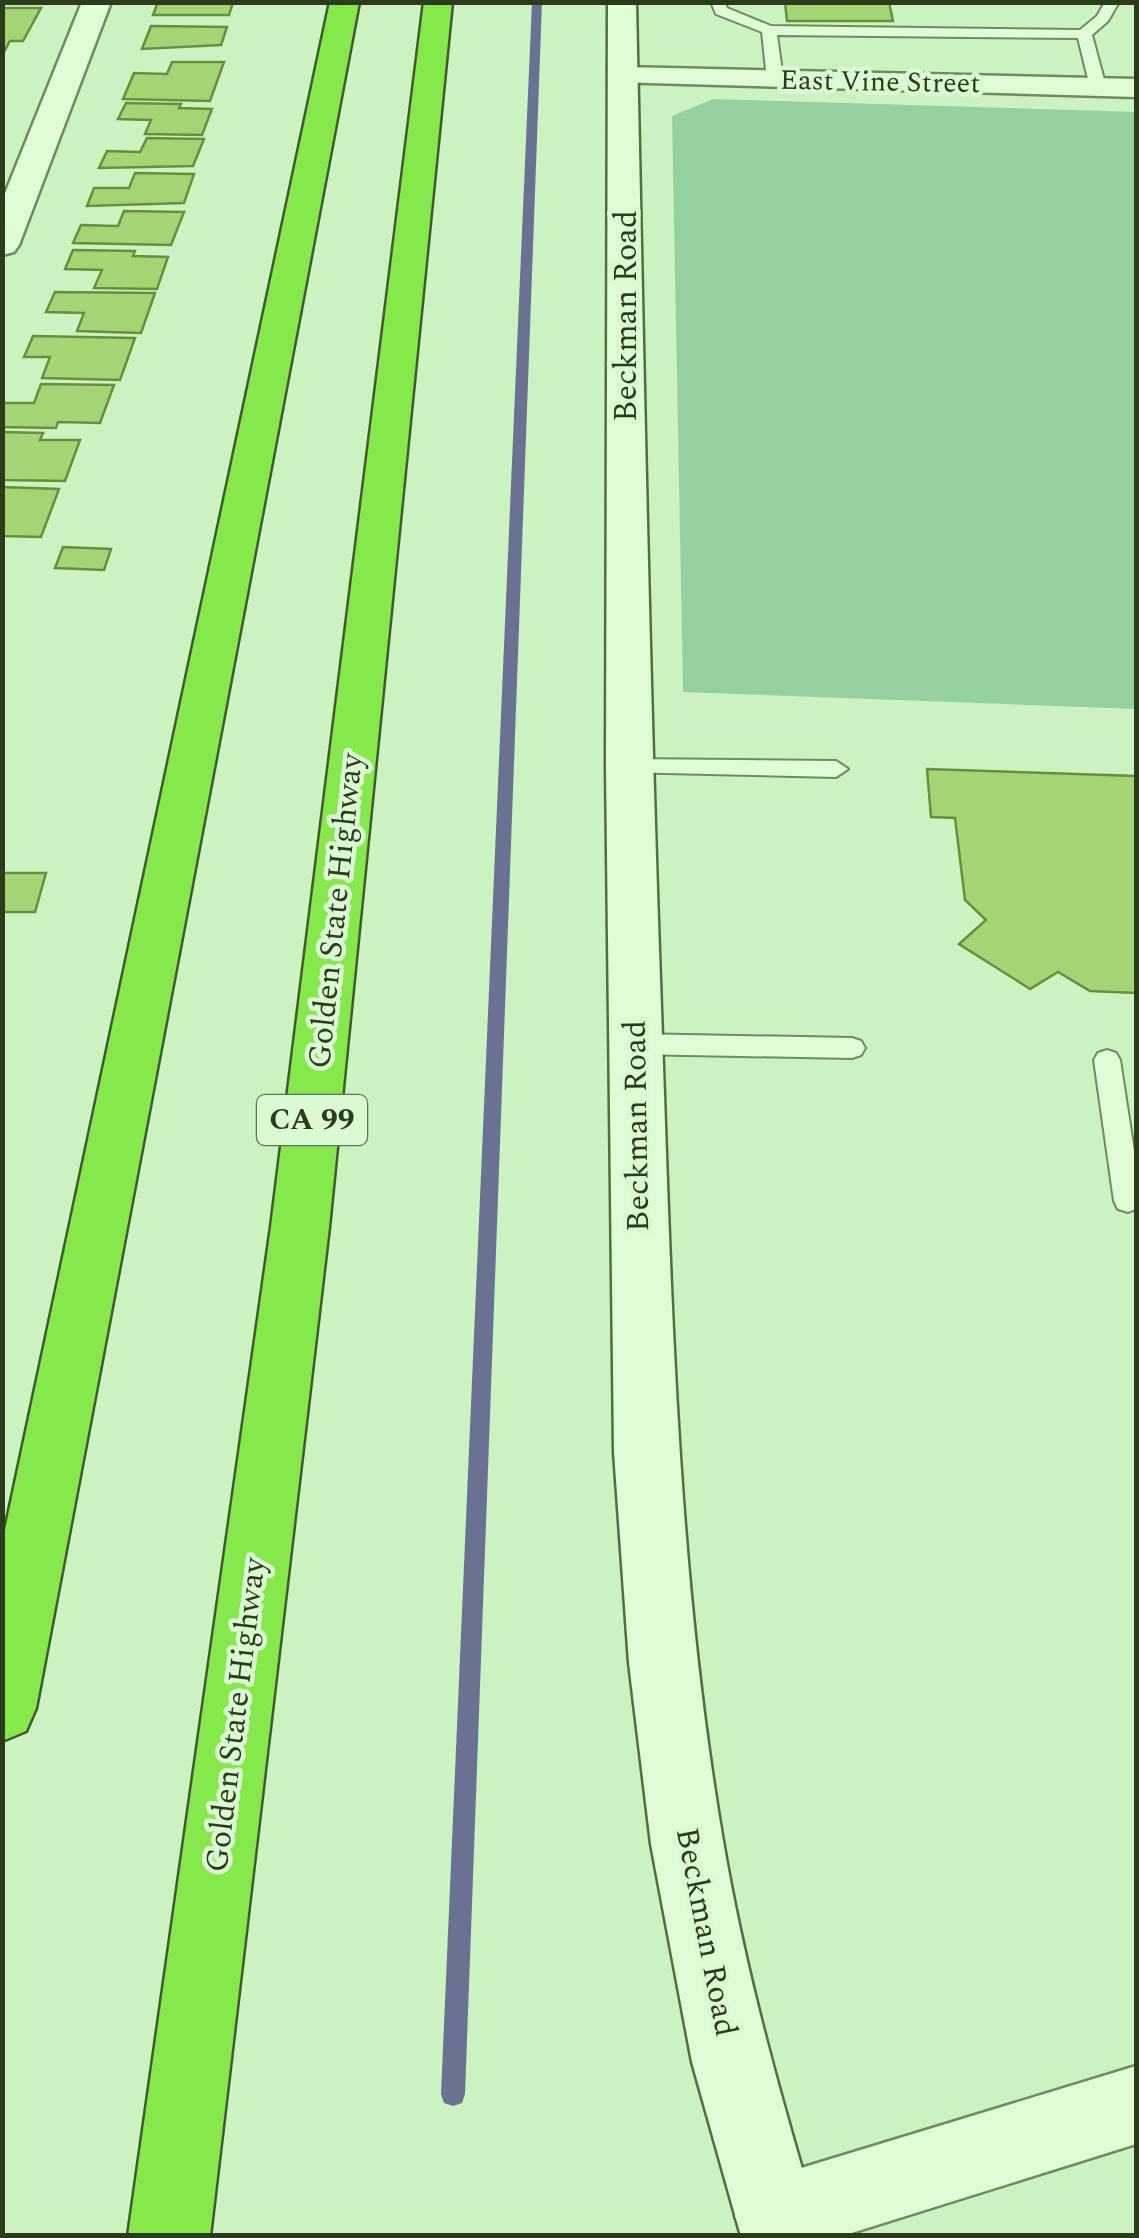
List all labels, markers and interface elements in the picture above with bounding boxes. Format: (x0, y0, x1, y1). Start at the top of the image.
street label: East Vine Street (779, 59, 981, 105)
street label: Beckman Road (602, 210, 651, 422)
street label: Golden State Highway (295, 749, 377, 1071)
street label: Beckman Road (611, 1020, 663, 1232)
road number: CA 99 (257, 1095, 367, 1145)
street label: Golden State Highway (192, 1553, 280, 1875)
street label: Beckman Road (662, 1823, 750, 2041)

